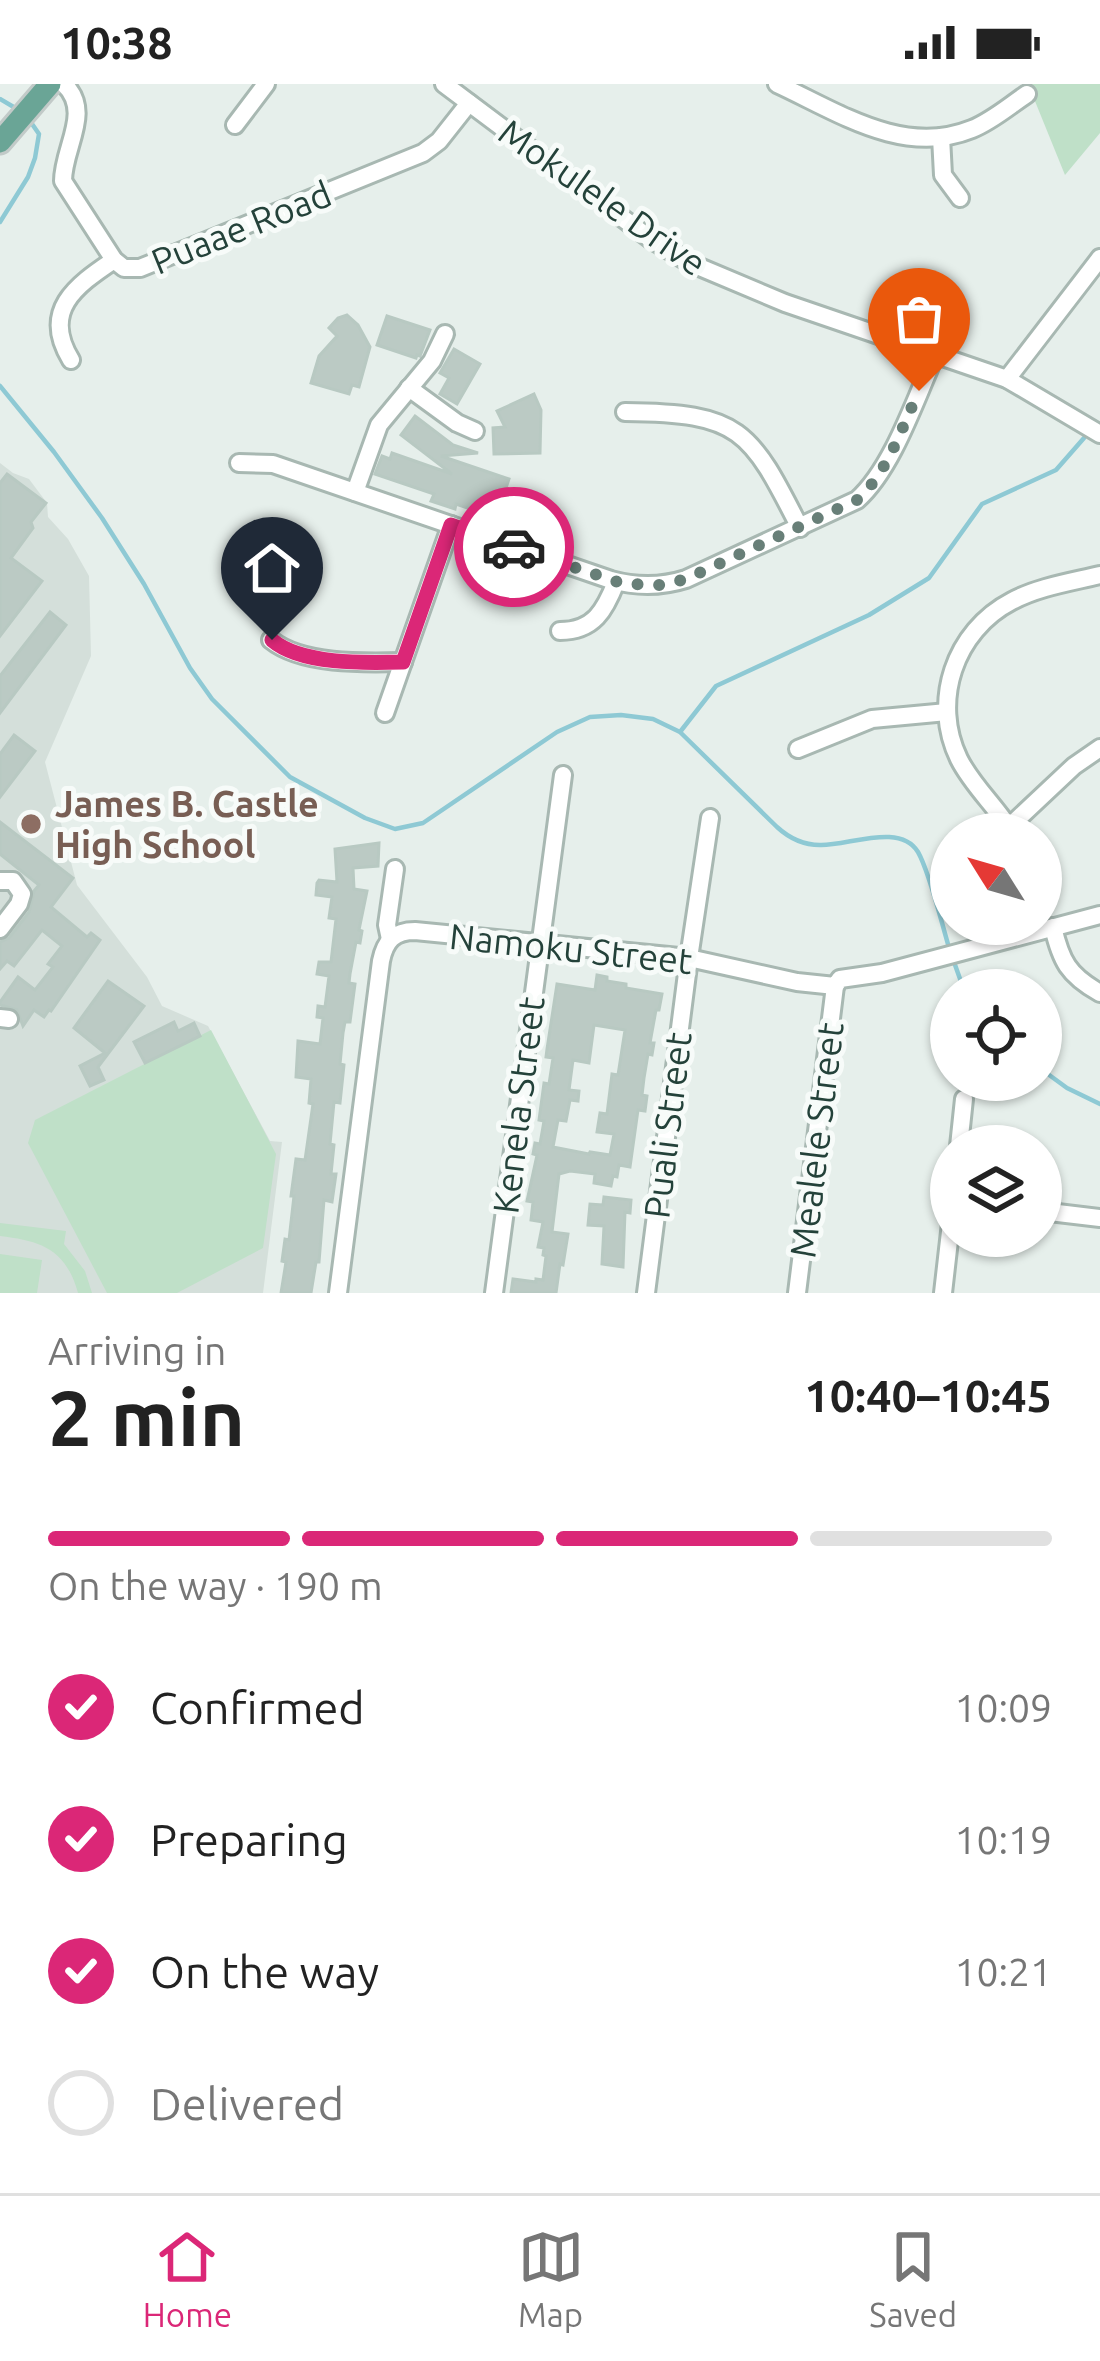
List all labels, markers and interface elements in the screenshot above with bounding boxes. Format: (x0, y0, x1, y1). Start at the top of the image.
text: 10:38 (60, 17, 173, 68)
street label: Mokulele Drive (492, 111, 714, 283)
street label: Puaae Road (145, 172, 337, 282)
pin (868, 268, 970, 391)
icon: bag (886, 286, 952, 352)
courier (454, 487, 574, 607)
icon: car (481, 514, 547, 580)
pin (221, 517, 323, 640)
icon: home (239, 535, 305, 601)
place label: James B. Castle High School (55, 783, 319, 865)
marker: James B. Castle High School (18, 811, 44, 837)
north arrow (930, 813, 1062, 945)
map controls (930, 813, 1062, 1257)
street label: Namoku Street (448, 915, 694, 981)
button: locate (930, 969, 1062, 1101)
street label: Kenela Street (484, 994, 552, 1216)
street label: Mealele Street (781, 1020, 851, 1260)
street label: Puali Street (635, 1029, 699, 1221)
button: layers (930, 1125, 1062, 1257)
text: Arriving in (48, 1329, 226, 1372)
text: 10:40–10:45 (804, 1370, 1052, 1421)
text: 2 min (48, 1373, 245, 1461)
text: On the way · 190 m (48, 1564, 383, 1607)
icon: check (48, 1674, 114, 1740)
text: Confirmed (150, 1682, 365, 1733)
text: 10:09 (954, 1686, 1052, 1729)
icon: check (48, 1806, 114, 1872)
text: Preparing (150, 1814, 348, 1865)
text: 10:19 (954, 1818, 1052, 1861)
icon: check (48, 1938, 114, 2004)
text: On the way (150, 1946, 379, 1997)
text: 10:21 (954, 1950, 1052, 1993)
text: Delivered (150, 2078, 344, 2129)
tab: Home (143, 2224, 232, 2333)
tab: Map (518, 2224, 584, 2333)
tab: Saved (869, 2224, 957, 2333)

